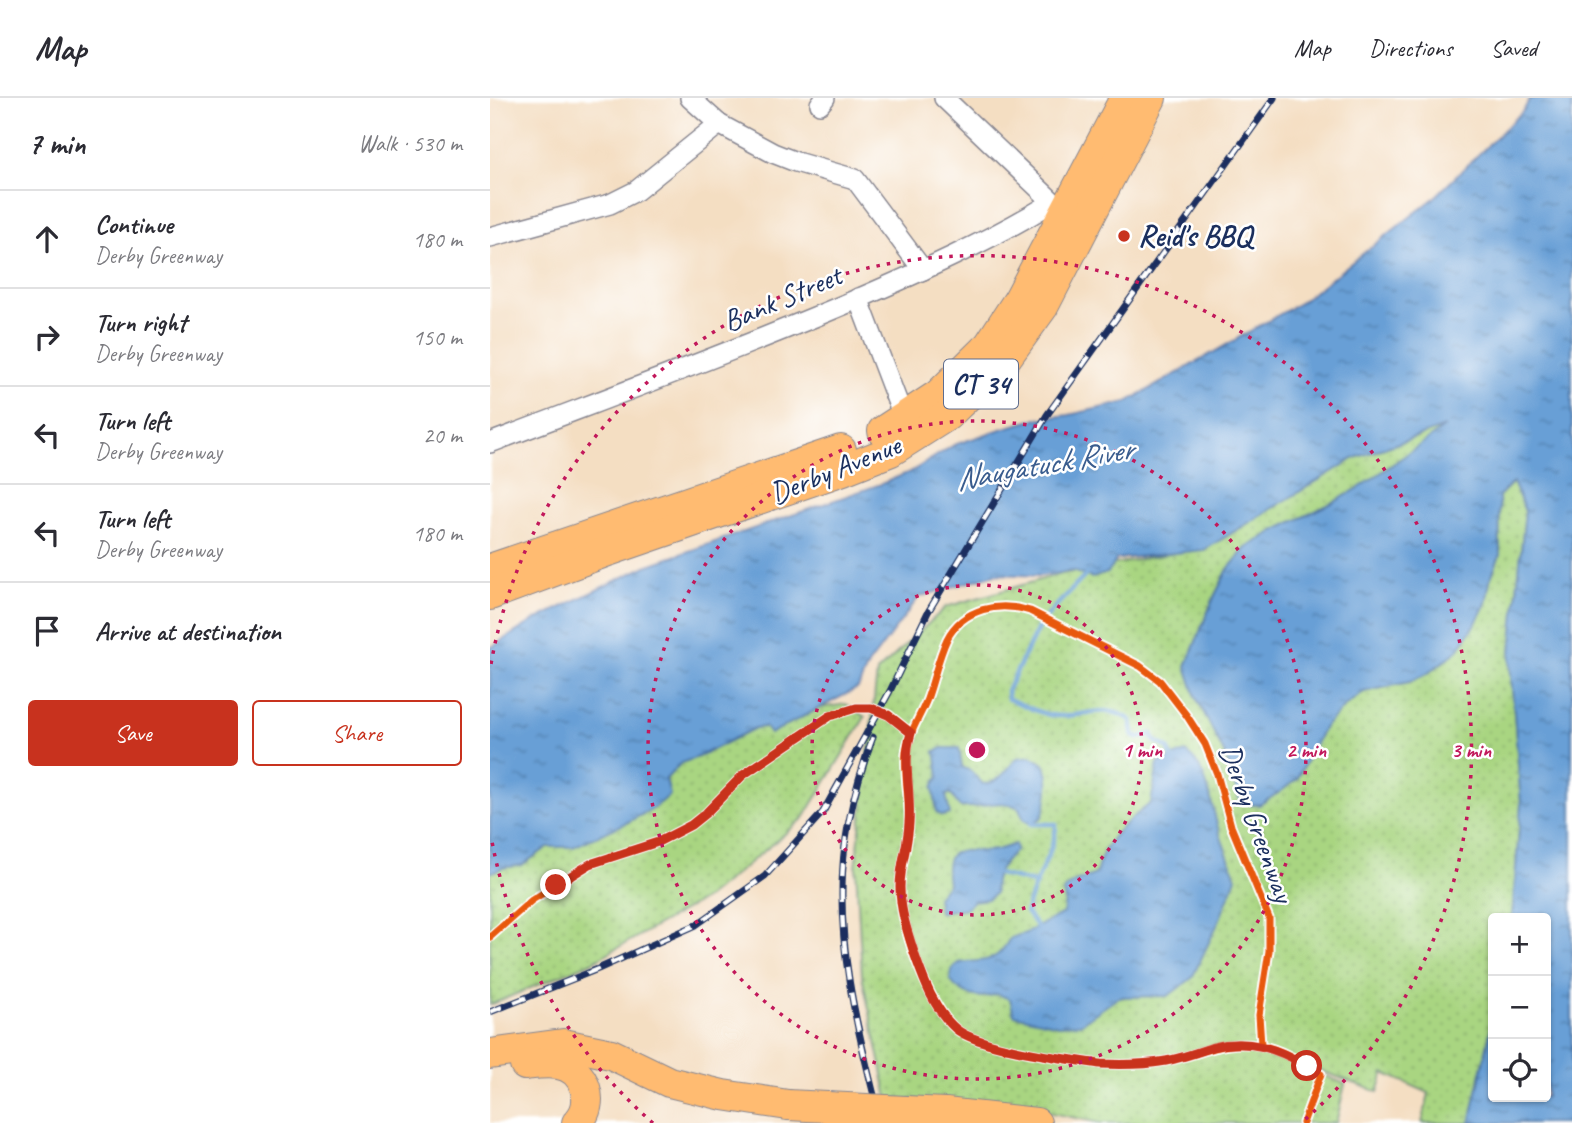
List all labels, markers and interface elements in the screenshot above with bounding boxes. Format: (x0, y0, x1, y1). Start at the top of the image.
text: Map (35, 27, 86, 69)
text: Map (1294, 33, 1331, 63)
text: Directions (1369, 33, 1452, 63)
text: Saved (1490, 33, 1537, 63)
text: 7 min (28, 125, 85, 163)
text: Walk · 530 m (358, 129, 462, 158)
text: Continue (95, 208, 173, 241)
place label: Reid's BBQ (1138, 217, 1256, 255)
icon: ahead (28, 220, 66, 258)
text: 180 m (413, 225, 462, 254)
marker: Reid's BBQ (1116, 228, 1132, 244)
text: Derby Greenway (95, 241, 222, 270)
street label: Bank Street (717, 255, 850, 340)
text: Turn right (95, 306, 186, 339)
icon: right (28, 318, 66, 356)
text: 150 m (413, 323, 462, 352)
text: Derby Greenway (95, 339, 222, 368)
road number: CT 34 (944, 360, 1018, 408)
text: Turn left (95, 404, 170, 437)
icon: left (28, 416, 66, 454)
text: 20 m (423, 421, 462, 450)
street label: Derby Avenue (764, 425, 908, 512)
water label: Naugatuck River (952, 427, 1141, 500)
text: Derby Greenway (95, 437, 222, 466)
text: Turn left (95, 502, 170, 535)
icon: left (28, 514, 66, 552)
text: 180 m (413, 519, 462, 548)
text: Derby Greenway (95, 535, 222, 564)
icon: arrive (28, 612, 66, 650)
text: Arrive at destination (95, 615, 281, 648)
button: Save (28, 700, 238, 766)
button: Share (252, 700, 462, 766)
text: 1 min (1122, 737, 1162, 763)
text: 2 min (1286, 737, 1326, 763)
text: 3 min (1451, 737, 1491, 763)
centre of rings (965, 738, 989, 762)
street label: Derby Greenway (1211, 739, 1304, 910)
route end (540, 869, 571, 900)
map controls (1488, 913, 1551, 1102)
button: + (1488, 913, 1551, 976)
button: − (1488, 976, 1551, 1039)
button: locate (1488, 1039, 1551, 1102)
route start (1291, 1050, 1322, 1081)

